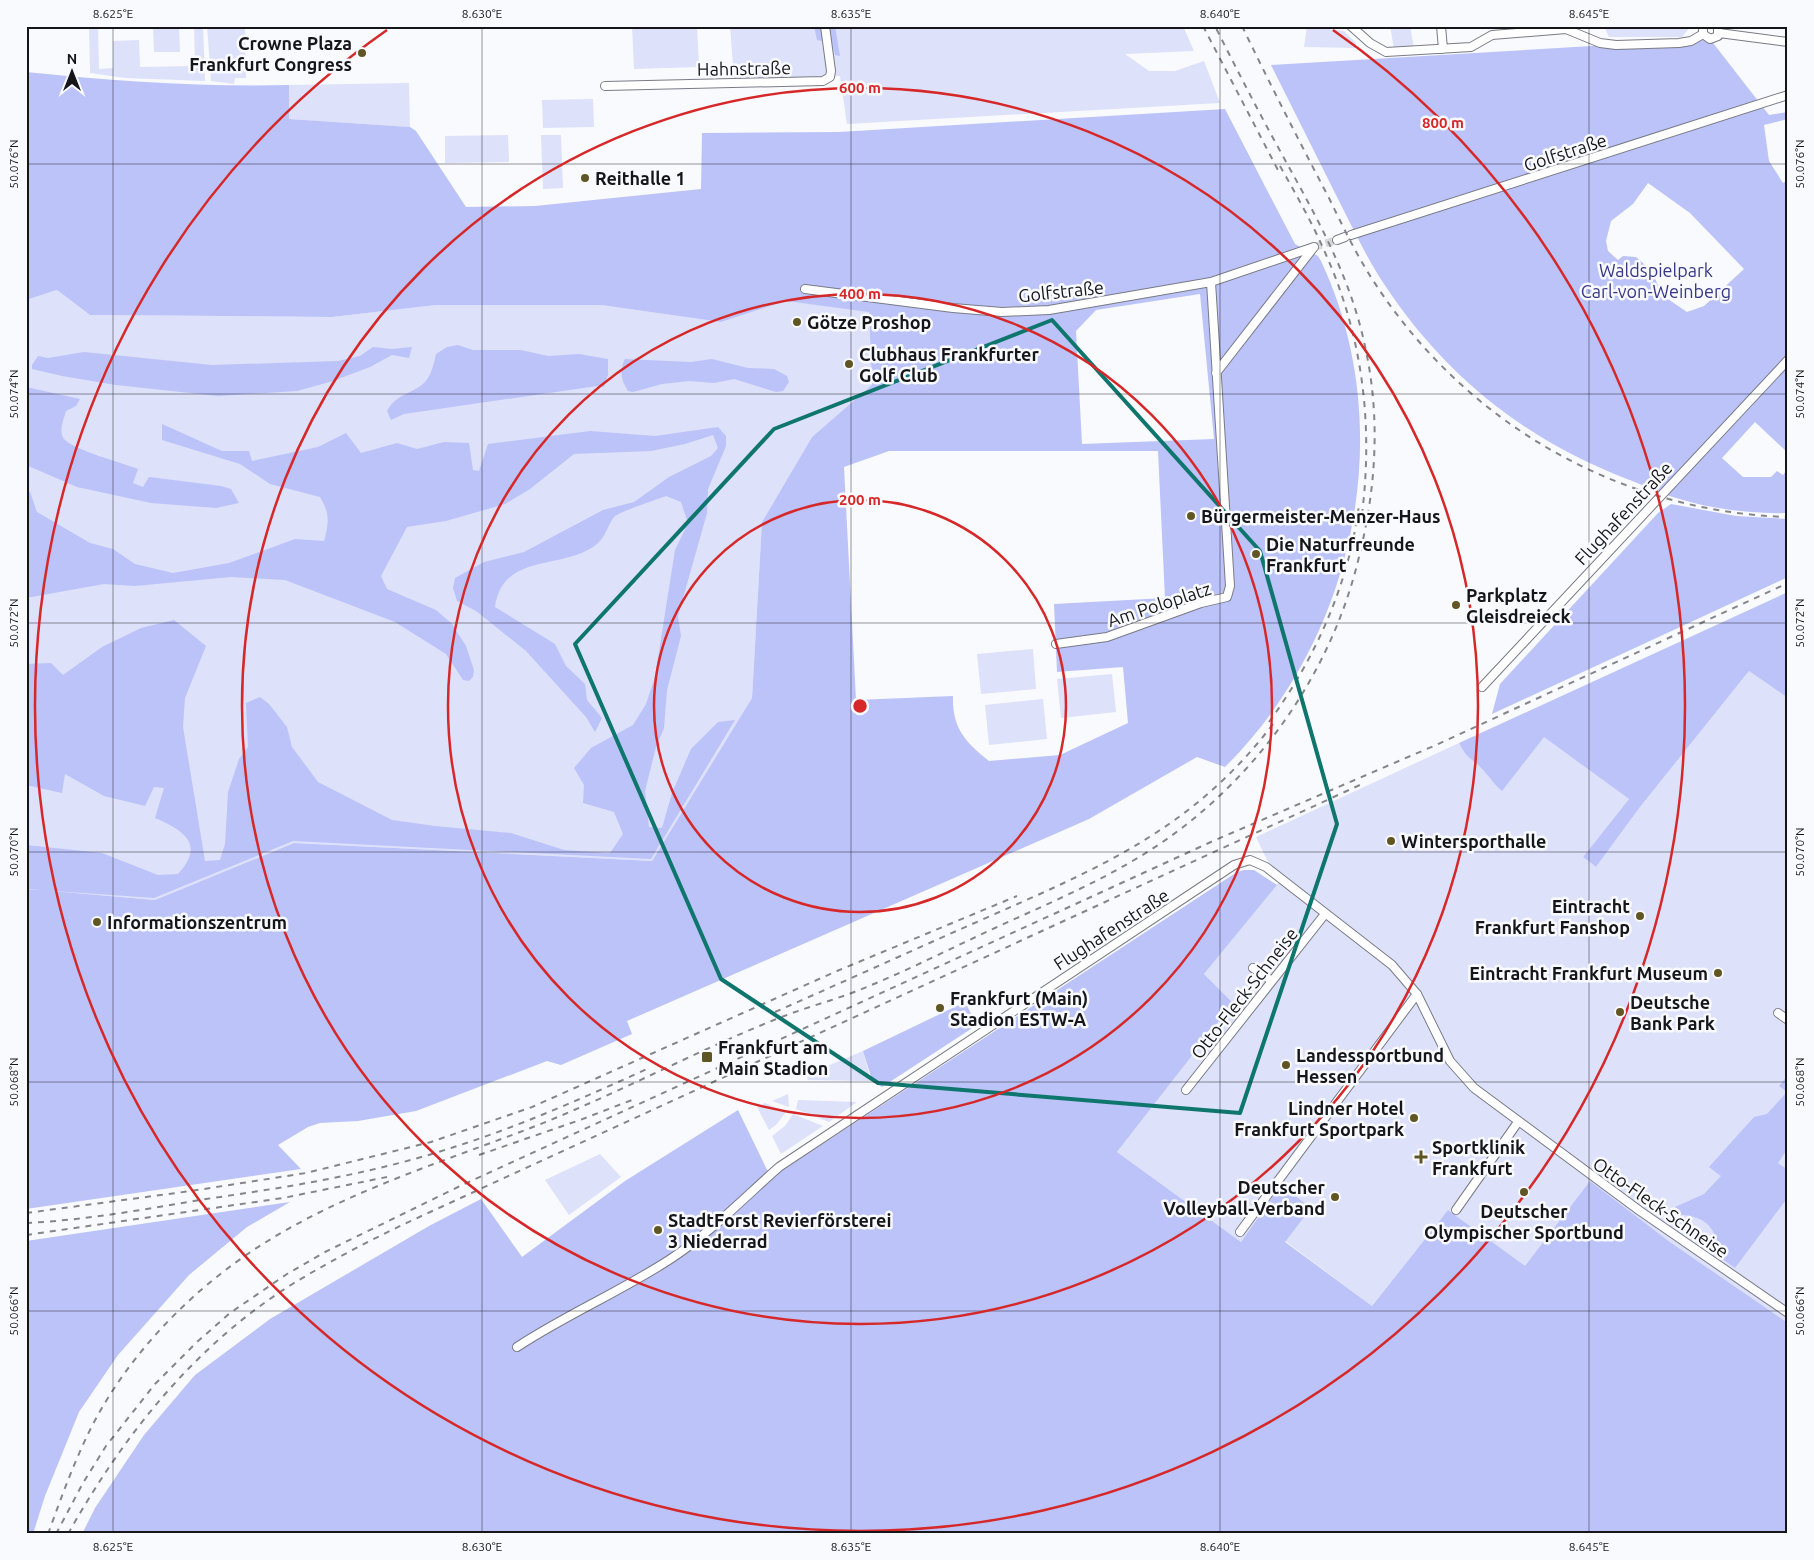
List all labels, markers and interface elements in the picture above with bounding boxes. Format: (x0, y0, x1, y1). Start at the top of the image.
text: 8.625°E (93, 7, 134, 20)
text: 8.630°E (462, 7, 503, 20)
text: 8.635°E (831, 7, 872, 20)
text: 8.640°E (1200, 7, 1241, 20)
text: 8.645°E (1569, 7, 1610, 20)
place label: Crowne Plaza Frankfurt Congress (189, 33, 352, 74)
marker: Crowne Plaza Frankfurt Congress (356, 47, 368, 59)
north arrow (48, 48, 98, 98)
text: N (67, 51, 77, 67)
street label: Hahnstraße (697, 57, 791, 79)
text: 600 m (839, 79, 881, 96)
text: 800 m (1422, 114, 1464, 131)
street label: Golfstraße (1521, 129, 1609, 175)
text: 50.076°N (7, 139, 20, 189)
text: 50.076°N (1793, 139, 1806, 189)
place label: Reithalle 1 (595, 168, 686, 188)
marker: Reithalle 1 (579, 172, 591, 184)
park label: Waldspielpark Carl-von-Weinberg (1581, 260, 1731, 301)
street label: Golfstraße (1017, 277, 1105, 305)
text: 400 m (839, 285, 881, 302)
place label: Götze Proshop (807, 312, 931, 332)
marker: Götze Proshop (791, 316, 803, 328)
place label: Clubhaus Frankfurter Golf Club (859, 344, 1039, 385)
marker: Clubhaus Frankfurter Golf Club (843, 358, 855, 370)
text: 50.074°N (7, 369, 20, 419)
text: 50.074°N (1793, 369, 1806, 419)
street label: Flughafenstraße (1570, 457, 1676, 569)
text: 200 m (839, 491, 881, 508)
place label: Bürgermeister-Menzer-Haus (1201, 506, 1440, 526)
marker: Bürgermeister-Menzer-Haus (1185, 510, 1197, 522)
place label: Die Naturfreunde Frankfurt (1266, 534, 1415, 575)
marker: Die Naturfreunde Frankfurt (1250, 548, 1262, 560)
street label: Am Poloplatz (1105, 578, 1213, 630)
place label: Parkplatz Gleisdreieck (1466, 585, 1571, 626)
text: 50.072°N (7, 598, 20, 648)
text: 50.072°N (1793, 598, 1806, 648)
marker: Parkplatz Gleisdreieck (1450, 599, 1462, 611)
centre of rings (851, 697, 869, 715)
text: 50.070°N (7, 827, 20, 877)
text: 50.070°N (1793, 827, 1806, 877)
place label: Wintersporthalle (1401, 831, 1546, 851)
marker: Wintersporthalle (1385, 835, 1397, 847)
street label: Flughafenstraße (1050, 884, 1172, 974)
place label: Eintracht Frankfurt Fanshop (1475, 896, 1630, 937)
marker: Eintracht Frankfurt Fanshop (1634, 910, 1646, 922)
place label: Informationszentrum (107, 912, 287, 932)
marker: Informationszentrum (91, 916, 103, 928)
street label: Otto-Fleck-Schneise (1187, 924, 1301, 1062)
place label: Eintracht Frankfurt Museum (1469, 963, 1708, 983)
marker: Eintracht Frankfurt Museum (1712, 967, 1724, 979)
place label: Frankfurt (Main) Stadion ESTW-A (950, 988, 1088, 1029)
place label: Deutsche Bank Park (1630, 992, 1715, 1033)
marker: Frankfurt (Main) Stadion ESTW-A (934, 1002, 946, 1014)
marker: Deutsche Bank Park (1614, 1006, 1626, 1018)
place label: Frankfurt am Main Stadion (718, 1037, 828, 1078)
place label: Landessportbund Hessen (1296, 1045, 1444, 1086)
marker: Frankfurt am Main Stadion (700, 1050, 714, 1064)
text: 50.068°N (7, 1057, 20, 1107)
text: 50.068°N (1793, 1057, 1806, 1107)
marker: Landessportbund Hessen (1280, 1059, 1292, 1071)
place label: Lindner Hotel Frankfurt Sportpark (1234, 1098, 1405, 1139)
marker: Lindner Hotel Frankfurt Sportpark (1408, 1112, 1420, 1124)
place label: Sportklinik Frankfurt (1432, 1137, 1525, 1178)
marker: Sportklinik Frankfurt (1414, 1150, 1428, 1164)
street label: Otto-Fleck-Schneise (1589, 1153, 1733, 1261)
place label: Deutscher Volleyball-Verband (1163, 1177, 1326, 1218)
marker: Deutscher Olympischer Sportbund (1518, 1186, 1530, 1198)
marker: Deutscher Volleyball-Verband (1329, 1191, 1341, 1203)
place label: Deutscher Olympischer Sportbund (1424, 1201, 1624, 1242)
place label: StadtForst Revierförsterei 3 Niederrad (668, 1210, 891, 1251)
marker: StadtForst Revierförsterei 3 Niederrad (652, 1224, 664, 1236)
text: 50.066°N (7, 1286, 20, 1336)
text: 50.066°N (1793, 1286, 1806, 1336)
text: 8.625°E (93, 1540, 134, 1553)
text: 8.630°E (462, 1540, 503, 1553)
text: 8.635°E (831, 1540, 872, 1553)
text: 8.640°E (1200, 1540, 1241, 1553)
text: 8.645°E (1569, 1540, 1610, 1553)

